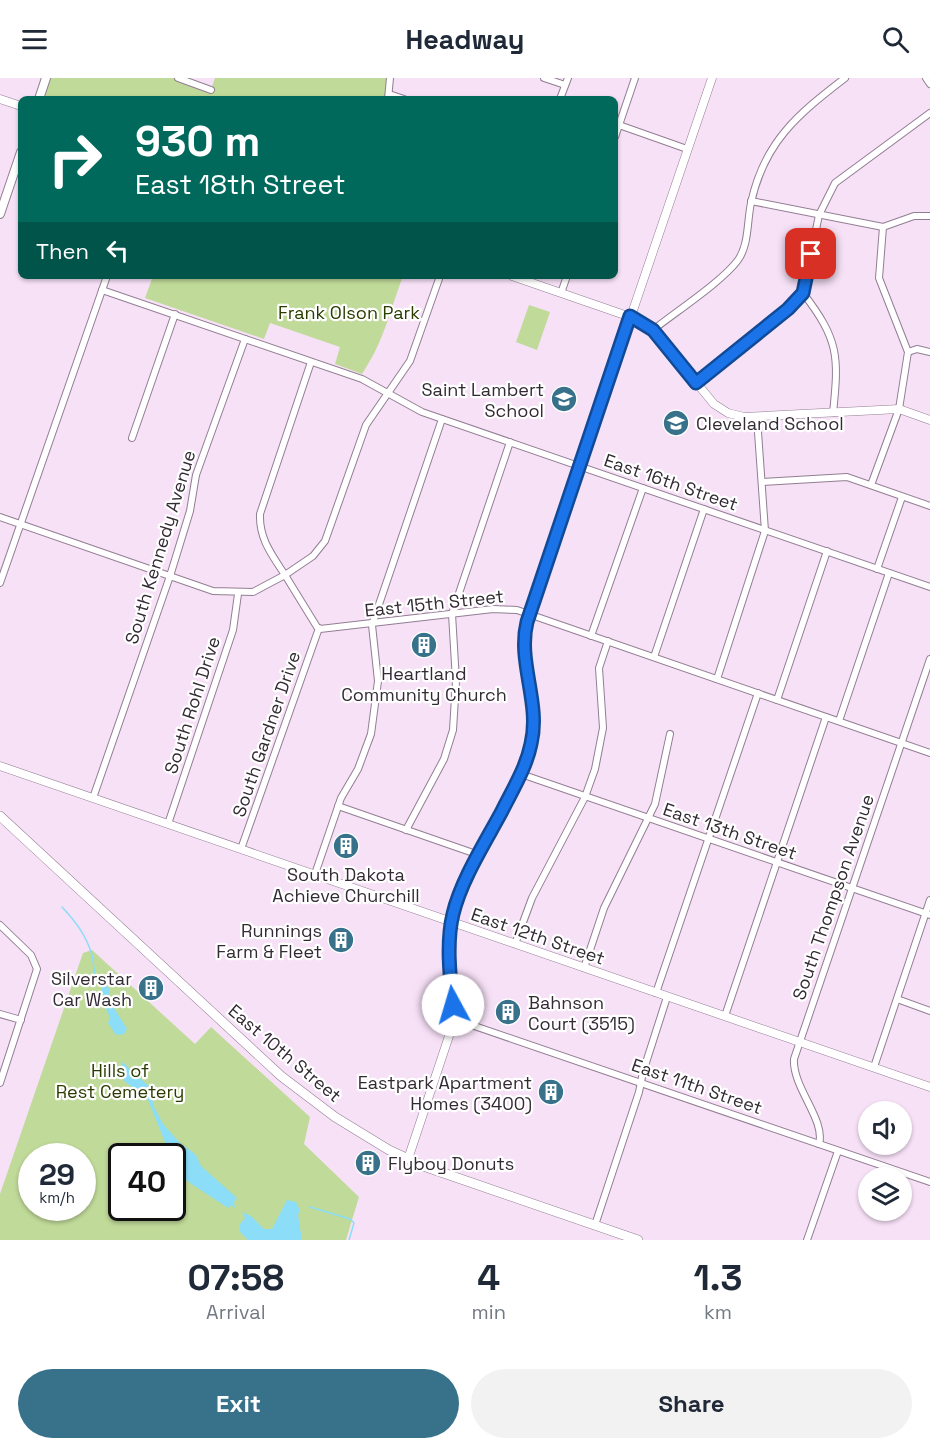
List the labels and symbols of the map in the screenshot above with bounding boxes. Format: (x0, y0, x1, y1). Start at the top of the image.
pin (785, 228, 836, 279)
park label: Frank Olson Park (278, 301, 420, 324)
place label: Saint Lambert School (422, 378, 544, 422)
school or university icon: Saint Lambert School (549, 384, 579, 414)
school or university icon: Cleveland School (661, 408, 691, 438)
place label: Cleveland School (696, 412, 844, 435)
street label: South Kennedy Avenue (120, 447, 200, 647)
street label: East 16th Street (601, 448, 741, 516)
street label: East 15th Street (363, 584, 505, 622)
building icon: Heartland Community Church (409, 630, 439, 660)
street label: South Rohl Drive (159, 634, 225, 776)
street label: South Gardner Drive (227, 648, 305, 820)
place label: Heartland Community Church (341, 662, 507, 706)
street label: South Thompson Avenue (787, 791, 879, 1003)
street label: East 13th Street (660, 797, 800, 865)
building icon: South Dakota Achieve Churchill (331, 831, 361, 861)
place label: South Dakota Achieve Churchill (272, 863, 420, 907)
street label: East 12th Street (468, 902, 608, 970)
place label: Runnings Farm & Fleet (216, 919, 322, 963)
building icon: Runnings Farm & Fleet (326, 925, 356, 955)
place label: Silverstar Car Wash (51, 967, 132, 1011)
building icon: Silverstar Car Wash (136, 973, 166, 1003)
position arrow (421, 973, 485, 1037)
place label: Bahnson Court (3515) (528, 991, 635, 1035)
building icon: Bahnson Court (3515) (493, 997, 523, 1027)
street label: East 10th Street (224, 999, 346, 1107)
street label: East 11th Street (629, 1053, 765, 1119)
park label: Hills of Rest Cemetery (56, 1059, 184, 1103)
place label: Eastpark Apartment Homes (3400) (358, 1071, 532, 1115)
building icon: Eastpark Apartment Homes (3400) (536, 1077, 566, 1107)
speed limit sign: 40 (108, 1143, 186, 1221)
building icon: Flyboy Donuts (353, 1148, 383, 1178)
place label: Flyboy Donuts (388, 1152, 514, 1175)

